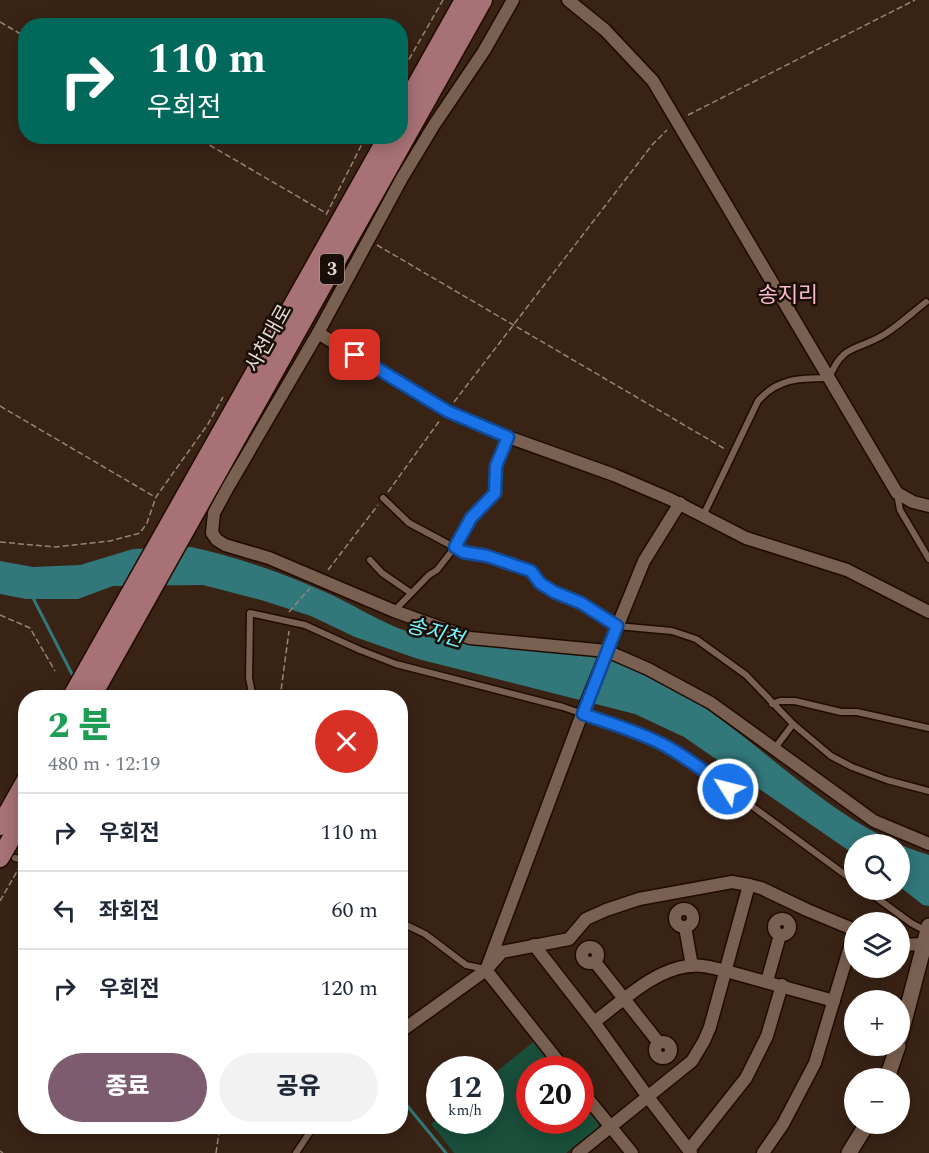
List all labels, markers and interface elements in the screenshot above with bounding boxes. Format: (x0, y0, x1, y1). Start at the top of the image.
text: 110 m (147, 28, 266, 91)
icon: right (48, 42, 126, 120)
text: 우회전 (147, 87, 222, 129)
road number: 3 (320, 254, 344, 284)
district label: 송지리 (758, 279, 818, 312)
street label: 사천대로 (238, 299, 300, 378)
pin (329, 329, 380, 380)
icon: arrive (338, 338, 371, 371)
water label: 송지천 (402, 610, 470, 657)
text: 2 분 (48, 699, 112, 754)
button: close (315, 710, 378, 773)
text: 480 m · 12:19 (48, 749, 160, 779)
position arrow (696, 757, 760, 821)
icon: right (48, 816, 81, 849)
text: 110 m (321, 816, 378, 849)
text: 우회전 (99, 817, 160, 850)
map controls (844, 834, 910, 1134)
button: search (844, 834, 910, 900)
icon: left (48, 894, 81, 927)
text: 60 m (332, 894, 378, 927)
text: 좌회전 (99, 895, 160, 928)
button: layers (844, 912, 910, 978)
icon: right (48, 972, 81, 1005)
text: 120 m (321, 972, 378, 1005)
text: 우회전 (99, 973, 160, 1006)
button: + (844, 990, 910, 1056)
button: 종료 (48, 1053, 207, 1122)
button: 공유 (219, 1053, 378, 1122)
speed limit sign: 20 (516, 1056, 594, 1134)
text: 12 (448, 1065, 482, 1111)
button: − (844, 1068, 910, 1134)
text: km/h (448, 1099, 482, 1122)

